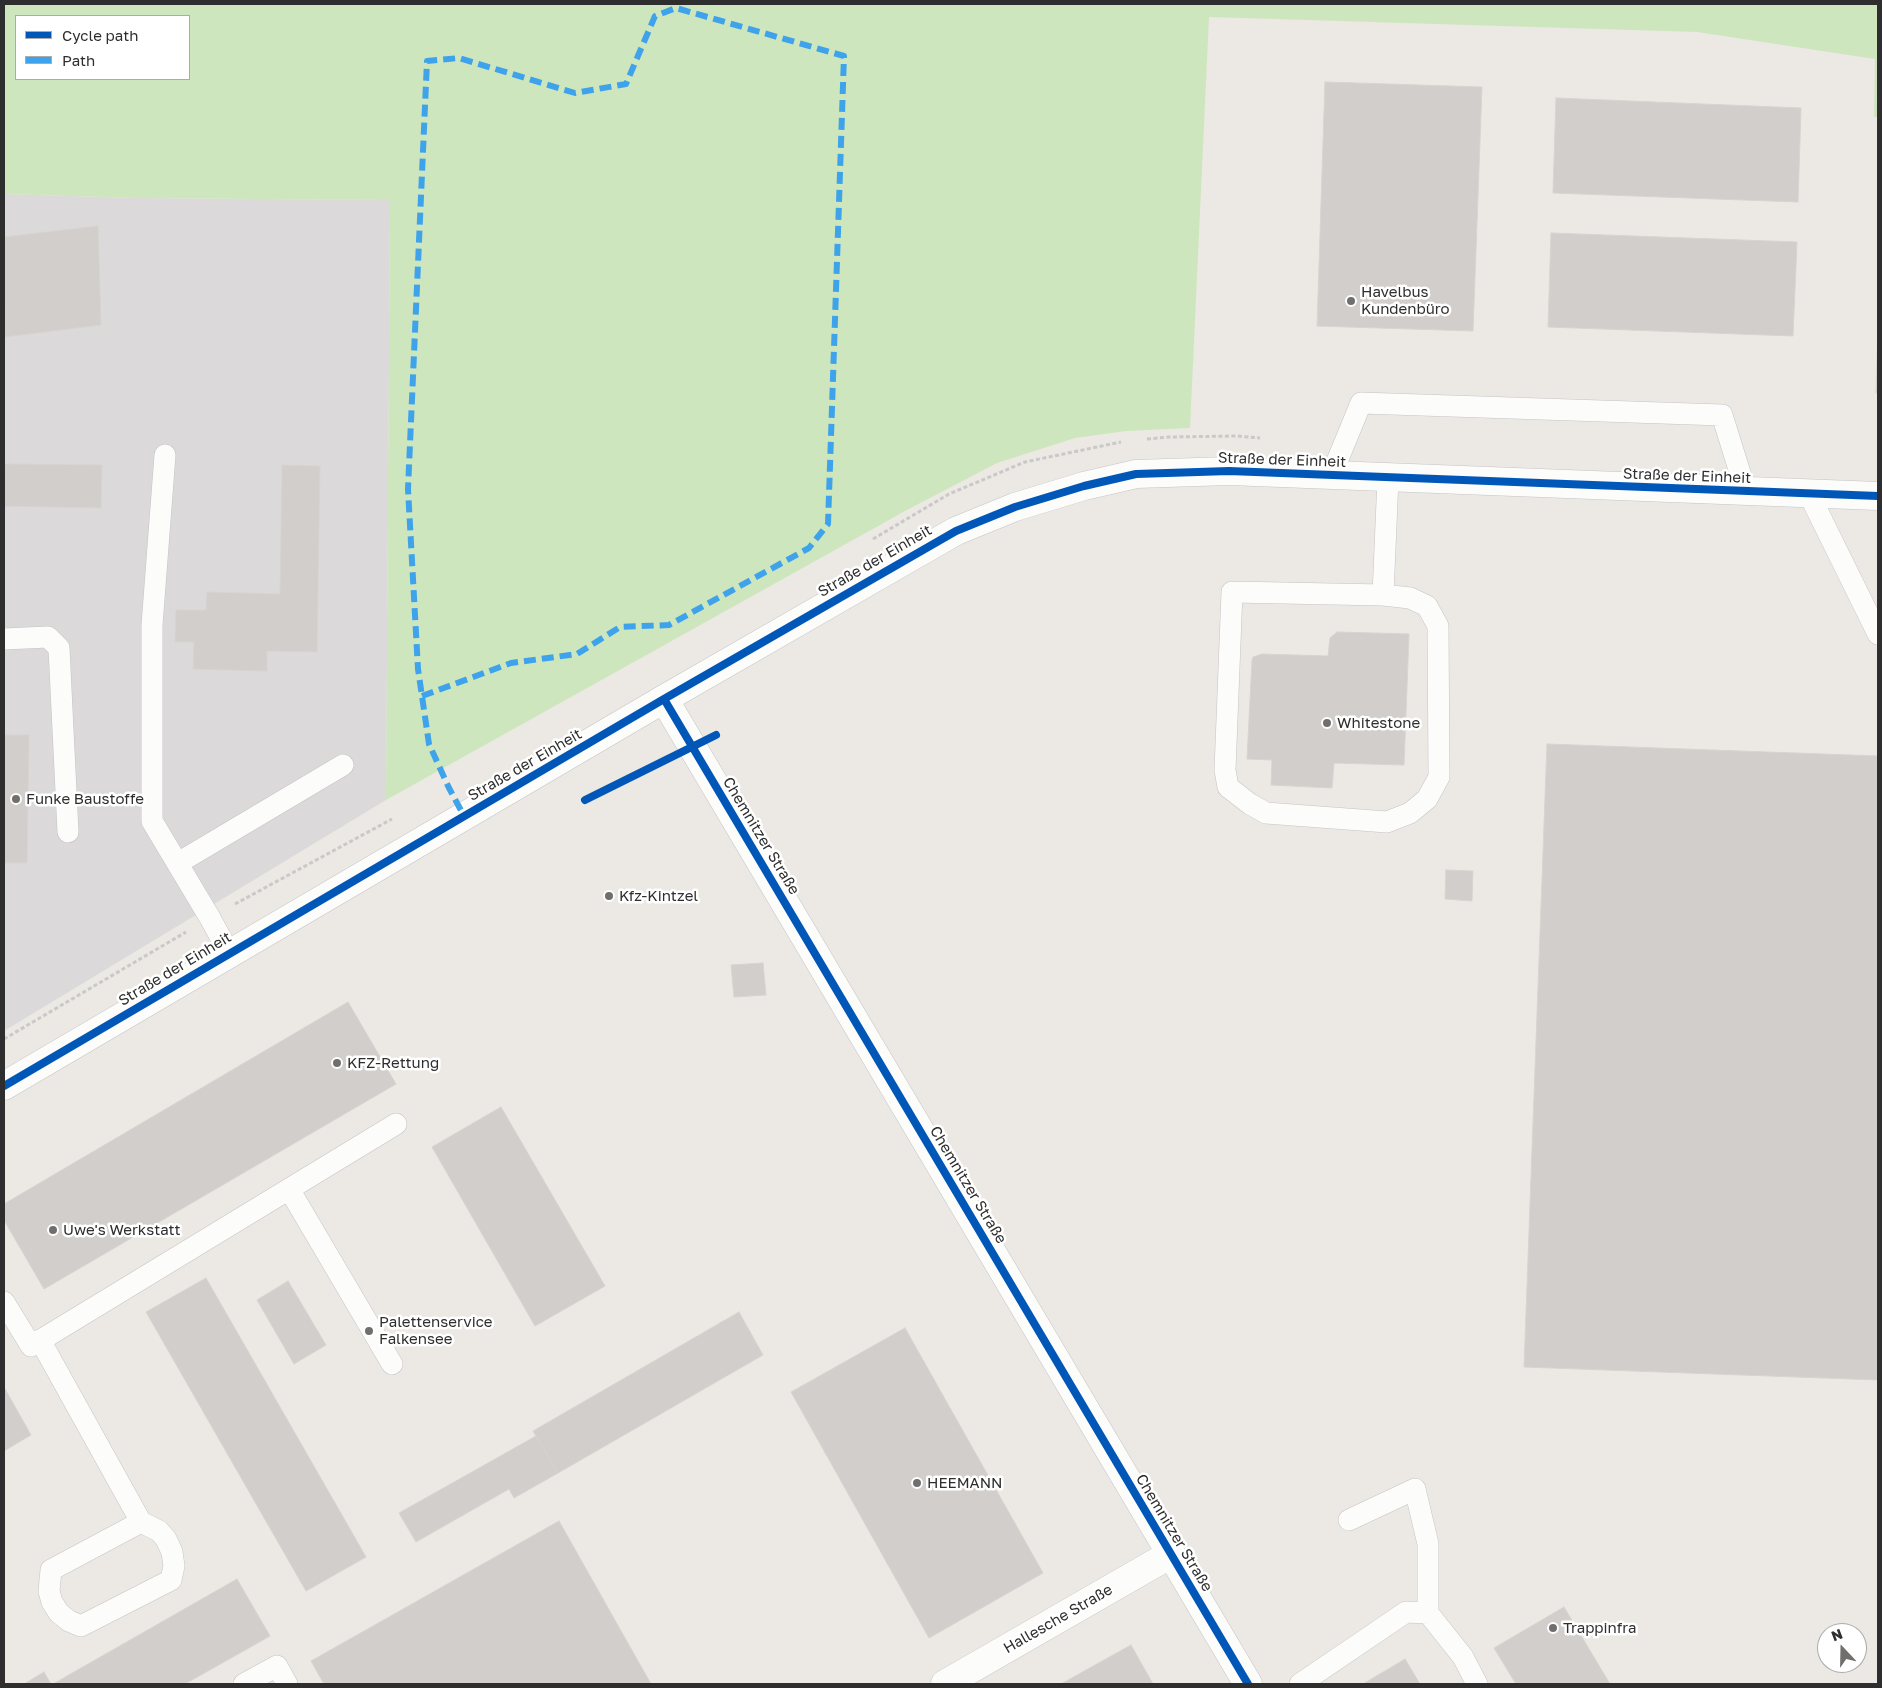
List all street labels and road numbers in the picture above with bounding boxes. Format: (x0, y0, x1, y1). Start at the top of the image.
street label: Straße der Einheit (1217, 449, 1347, 471)
street label: Straße der Einheit (1622, 465, 1752, 487)
street label: Straße der Einheit (815, 521, 935, 601)
street label: Straße der Einheit (465, 725, 585, 805)
street label: Chemnitzer Straße (719, 774, 803, 898)
street label: Straße der Einheit (115, 928, 235, 1010)
street label: Chemnitzer Straße (926, 1123, 1010, 1247)
street label: Chemnitzer Straße (1132, 1471, 1216, 1595)
street label: Hallesche Straße (1000, 1581, 1116, 1657)

